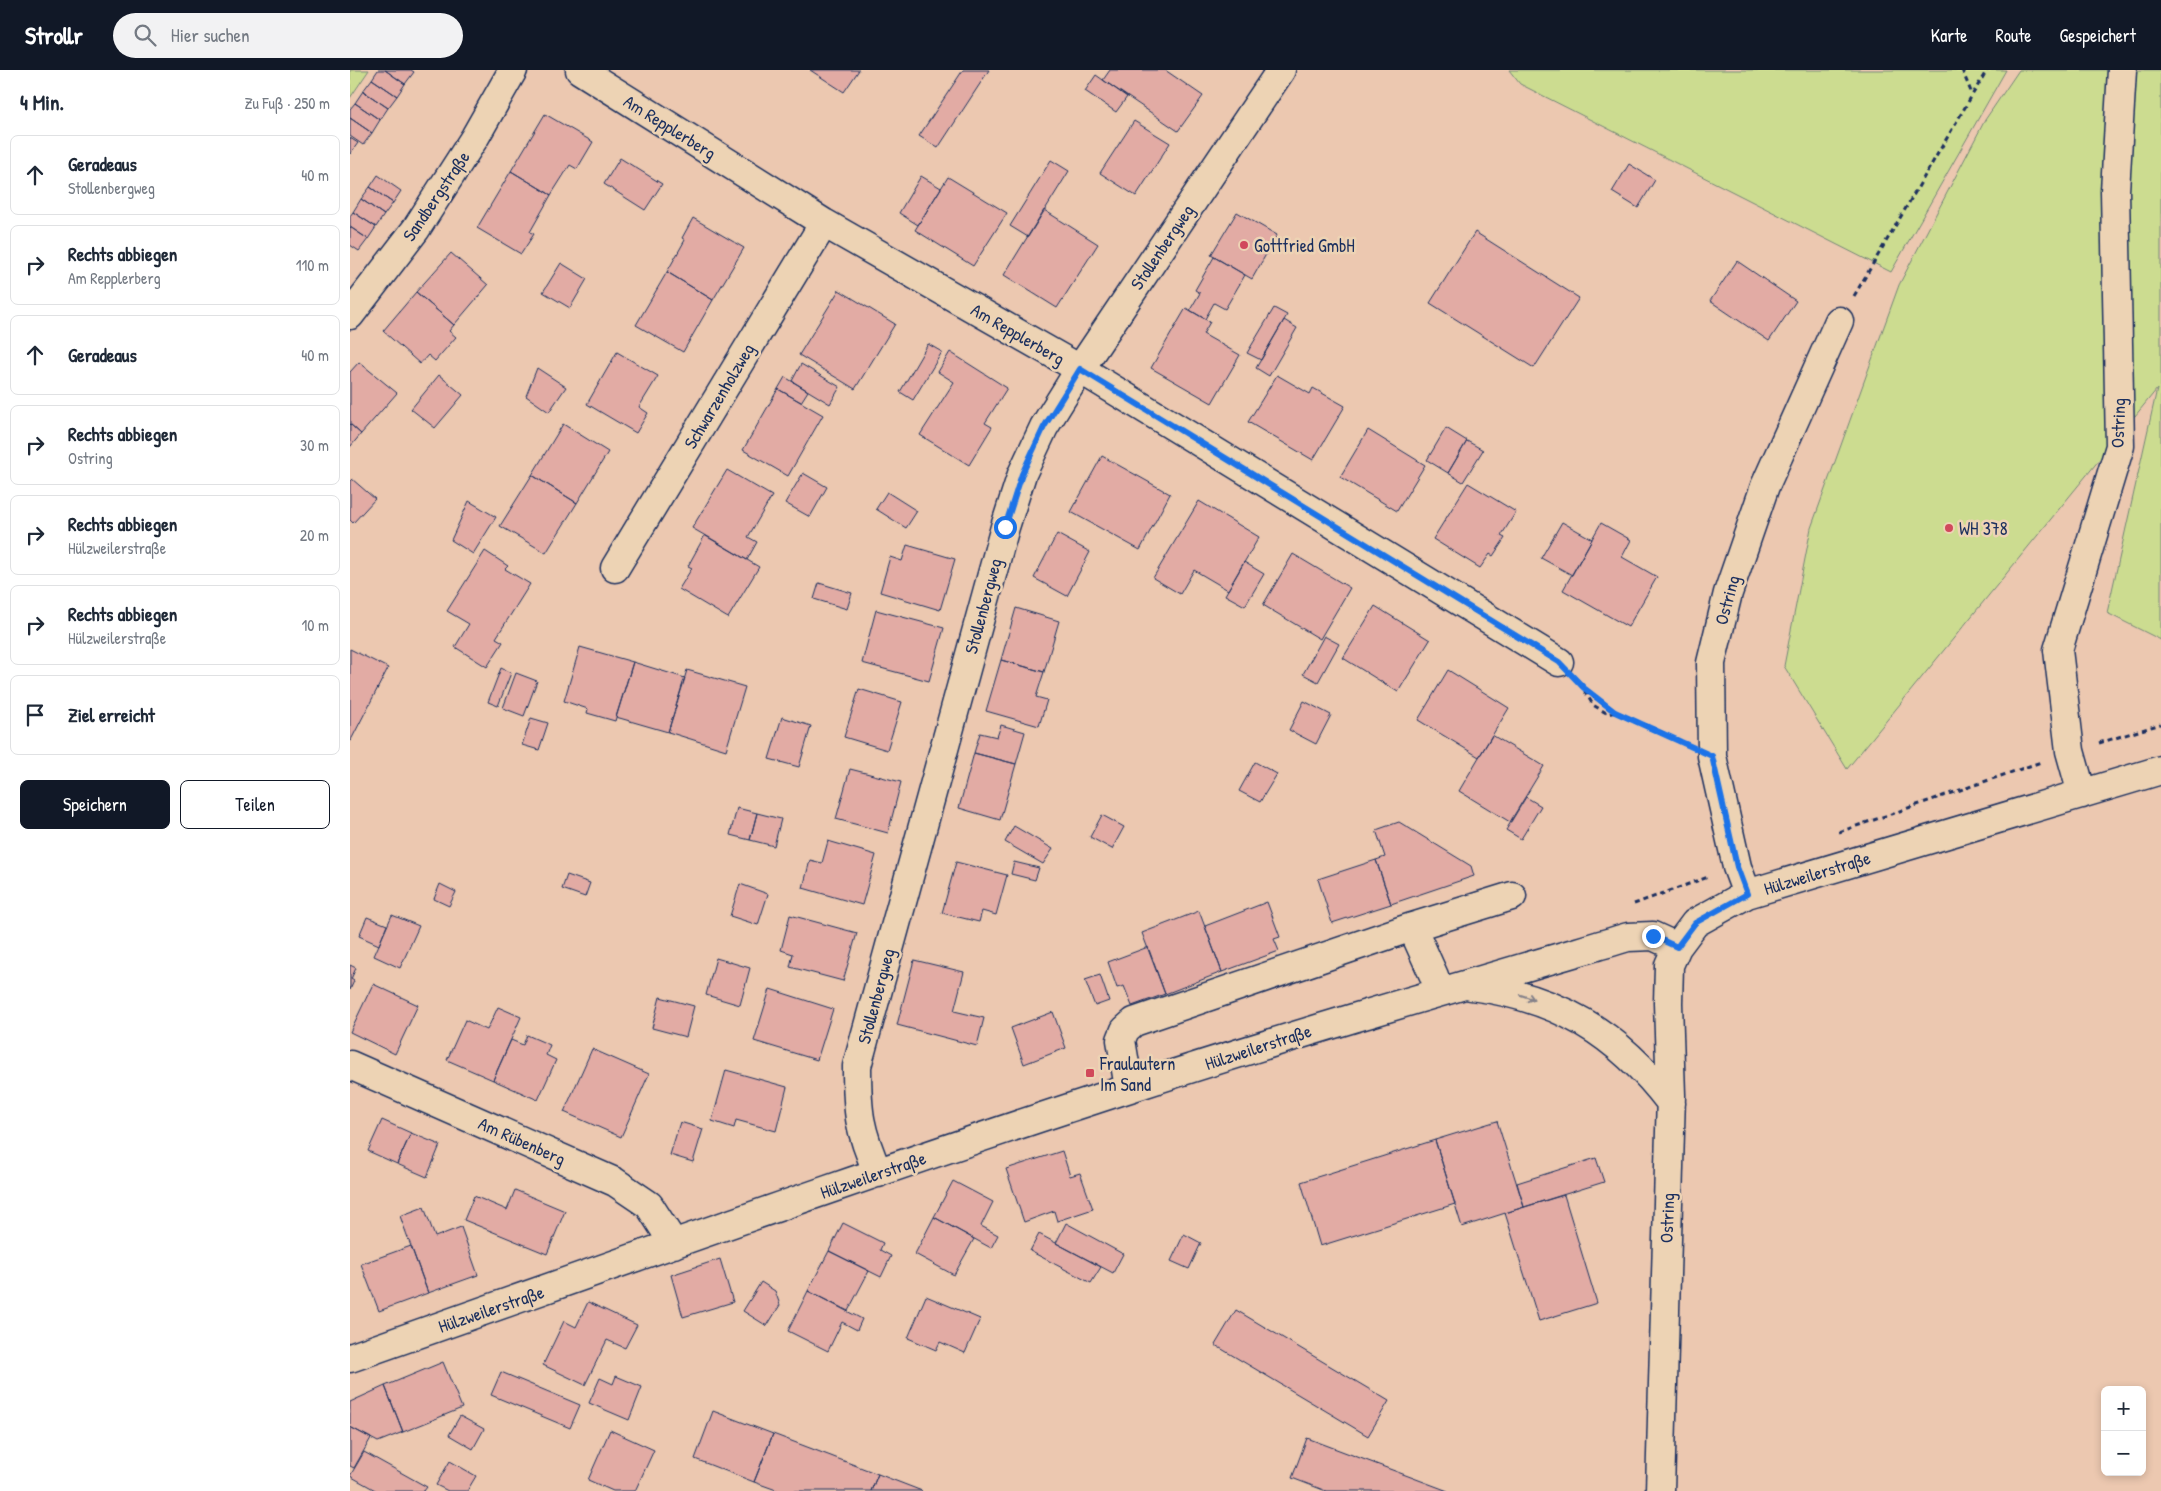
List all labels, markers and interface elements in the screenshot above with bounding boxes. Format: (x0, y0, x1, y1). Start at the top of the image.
search box (113, 13, 463, 58)
text: Strollr (25, 19, 83, 51)
icon: search (131, 21, 159, 49)
text: Hier suchen (171, 22, 250, 48)
text: Karte (1931, 23, 1968, 48)
text: Route (1996, 23, 2032, 48)
text: Gespeichert (2060, 23, 2136, 48)
text: 4 Min. (20, 88, 64, 117)
street label: Am Repplerberg (619, 89, 721, 165)
text: Zu Fuß · 250 m (244, 92, 330, 114)
street label: Sandbergstraße (397, 146, 475, 246)
text: Geradeaus (68, 151, 137, 177)
icon: ahead (21, 161, 49, 189)
text: 40 m (301, 164, 329, 186)
text: Stollenbergweg (68, 177, 155, 199)
street label: Stollenbergweg (1124, 199, 1200, 295)
place label: Gottfried GmbH (1254, 233, 1355, 258)
marker: Gottfried GmbH (1238, 239, 1250, 251)
text: Rechts abbiegen (68, 241, 177, 267)
icon: right (21, 251, 49, 279)
text: 110 m (296, 254, 329, 276)
text: Am Repplerberg (68, 267, 161, 289)
street label: Am Repplerberg (967, 297, 1069, 371)
street label: Schwarzenholzweg (678, 339, 760, 453)
icon: ahead (21, 341, 49, 369)
text: Geradeaus (68, 342, 137, 368)
text: 40 m (301, 344, 329, 366)
street label: Ostring (2105, 397, 2131, 449)
text: Rechts abbiegen (68, 421, 177, 447)
icon: right (21, 431, 49, 459)
text: 30 m (300, 434, 329, 456)
text: Ostring (68, 447, 113, 469)
text: Rechts abbiegen (68, 511, 177, 537)
route start (994, 516, 1017, 539)
place label: WH 378 (1959, 516, 2008, 541)
icon: right (21, 521, 49, 549)
marker: WH 378 (1943, 522, 1955, 534)
text: 20 m (300, 524, 329, 546)
text: Hülzweilerstraße (68, 537, 166, 559)
street label: Stollenbergweg (958, 556, 1008, 656)
street label: Ostring (1708, 572, 1746, 628)
text: Rechts abbiegen (68, 601, 177, 627)
icon: right (21, 611, 49, 639)
text: 10 m (301, 614, 329, 636)
text: Hülzweilerstraße (68, 627, 166, 649)
icon: arrive (21, 701, 49, 729)
text: Ziel erreicht (68, 702, 155, 728)
button: Speichern (20, 780, 170, 829)
button: Teilen (180, 780, 330, 829)
street label: Hülzweilerstraße (1761, 845, 1873, 901)
route end (1642, 925, 1665, 948)
street label: Stollenbergweg (851, 946, 901, 1046)
one-way arrow (1519, 992, 1535, 1002)
street label: Hülzweilerstraße (1202, 1018, 1314, 1076)
place label: Fraulautern Im Sand (1099, 1051, 1175, 1097)
marker: Fraulautern Im Sand (1084, 1067, 1096, 1079)
street label: Am Rübenberg (475, 1111, 569, 1171)
street label: Hülzweilerstraße (817, 1145, 929, 1205)
street label: Ostring (1654, 1192, 1680, 1244)
street label: Hülzweilerstraße (435, 1279, 547, 1339)
map controls (2101, 1386, 2146, 1476)
button: + (2101, 1386, 2146, 1431)
button: − (2101, 1431, 2146, 1476)

